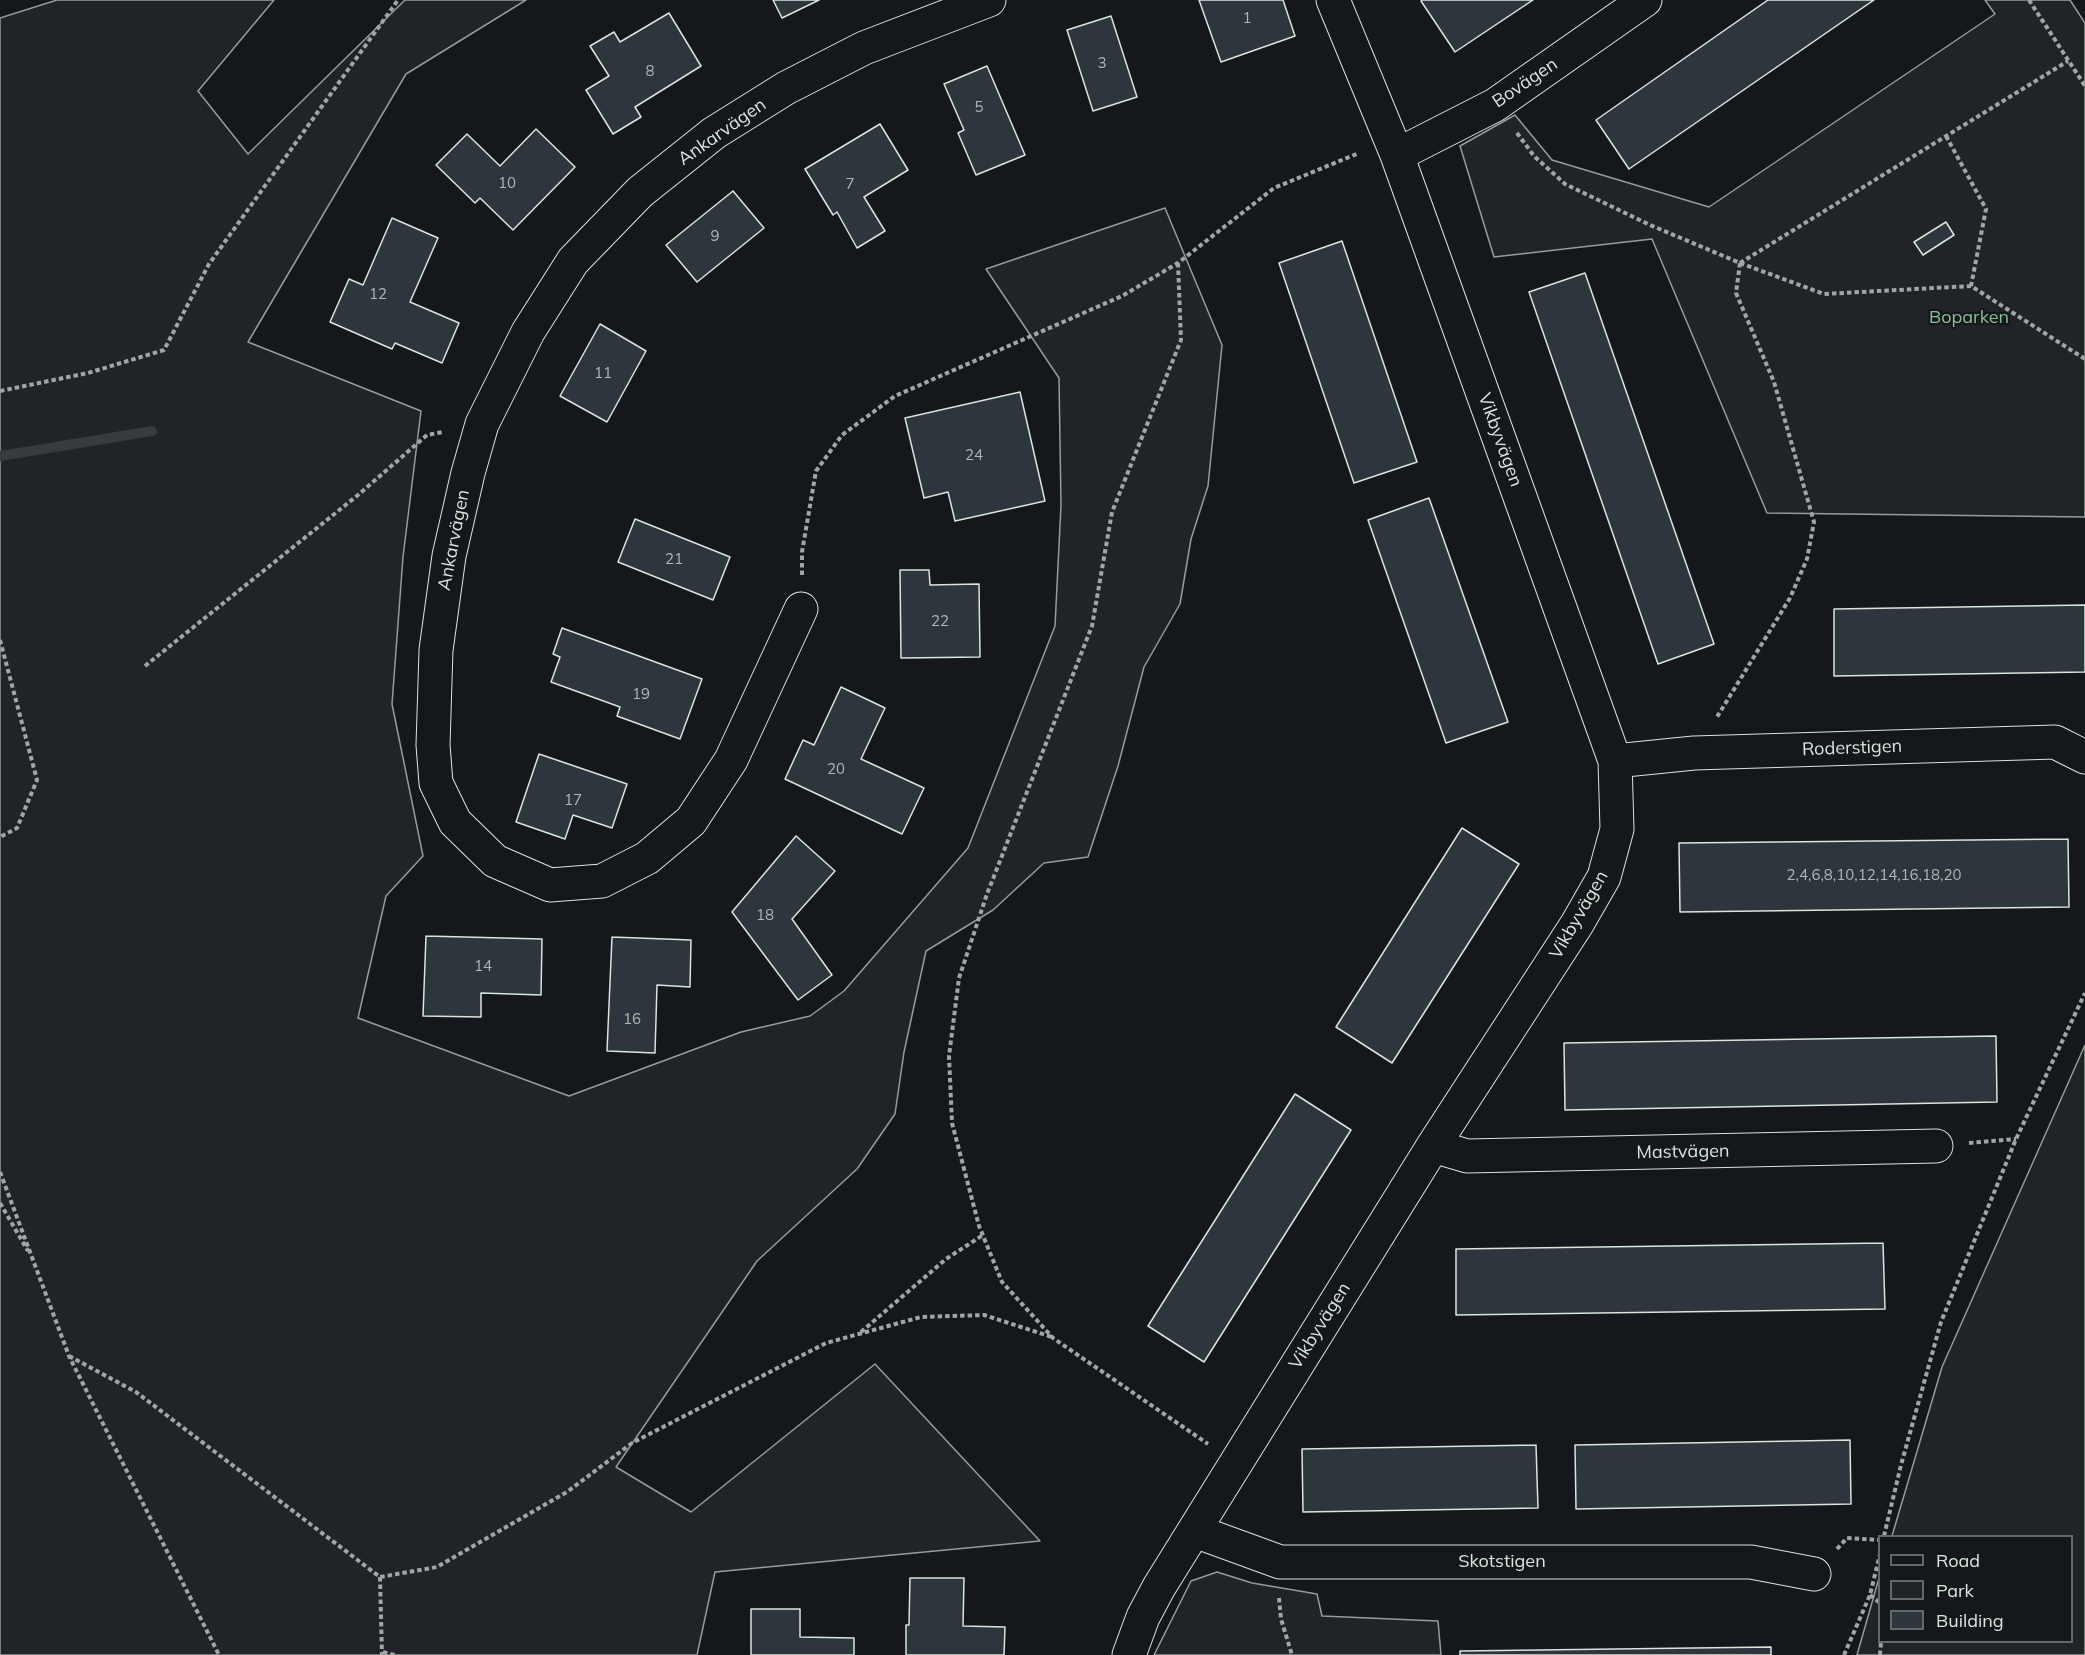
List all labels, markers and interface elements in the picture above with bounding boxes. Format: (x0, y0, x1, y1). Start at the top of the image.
house number: 1 (1243, 9, 1251, 27)
street label: Bovägen (1488, 53, 1562, 113)
house number: 3 (1098, 54, 1106, 72)
house number: 8 (646, 62, 654, 80)
street label: Ankarvägen (674, 94, 770, 170)
house number: 5 (975, 98, 983, 116)
house number: 10 (498, 174, 516, 192)
house number: 7 (846, 175, 854, 193)
house number: 9 (711, 227, 719, 245)
house number: 12 (369, 285, 387, 303)
park label: Boparken (1929, 307, 2009, 329)
house number: 11 (594, 364, 612, 382)
street label: Vikbyvägen (1473, 390, 1527, 490)
house number: 24 (965, 446, 983, 464)
street label: Ankarvägen (434, 488, 474, 592)
house number: 21 (665, 550, 683, 568)
house number: 22 (931, 612, 949, 630)
house number: 19 (632, 685, 650, 703)
street label: Roderstigen (1802, 735, 1902, 761)
house number: 20 (827, 760, 845, 778)
house number: 17 (564, 791, 582, 809)
house number: 2,4,6,8,10,12,14,16,18,20 (1787, 866, 1961, 884)
street label: Vikbyvägen (1545, 867, 1613, 963)
house number: 18 (756, 906, 774, 924)
house number: 14 (474, 957, 492, 975)
house number: 16 (623, 1010, 641, 1028)
street label: Mastvägen (1636, 1140, 1730, 1164)
street label: Vikbyvägen (1285, 1279, 1355, 1373)
legend (1878, 1535, 2073, 1643)
text: Road (1936, 1549, 1980, 1572)
street label: Skotstigen (1458, 1551, 1546, 1573)
text: Park (1936, 1579, 1974, 1602)
text: Building (1936, 1609, 2004, 1632)

